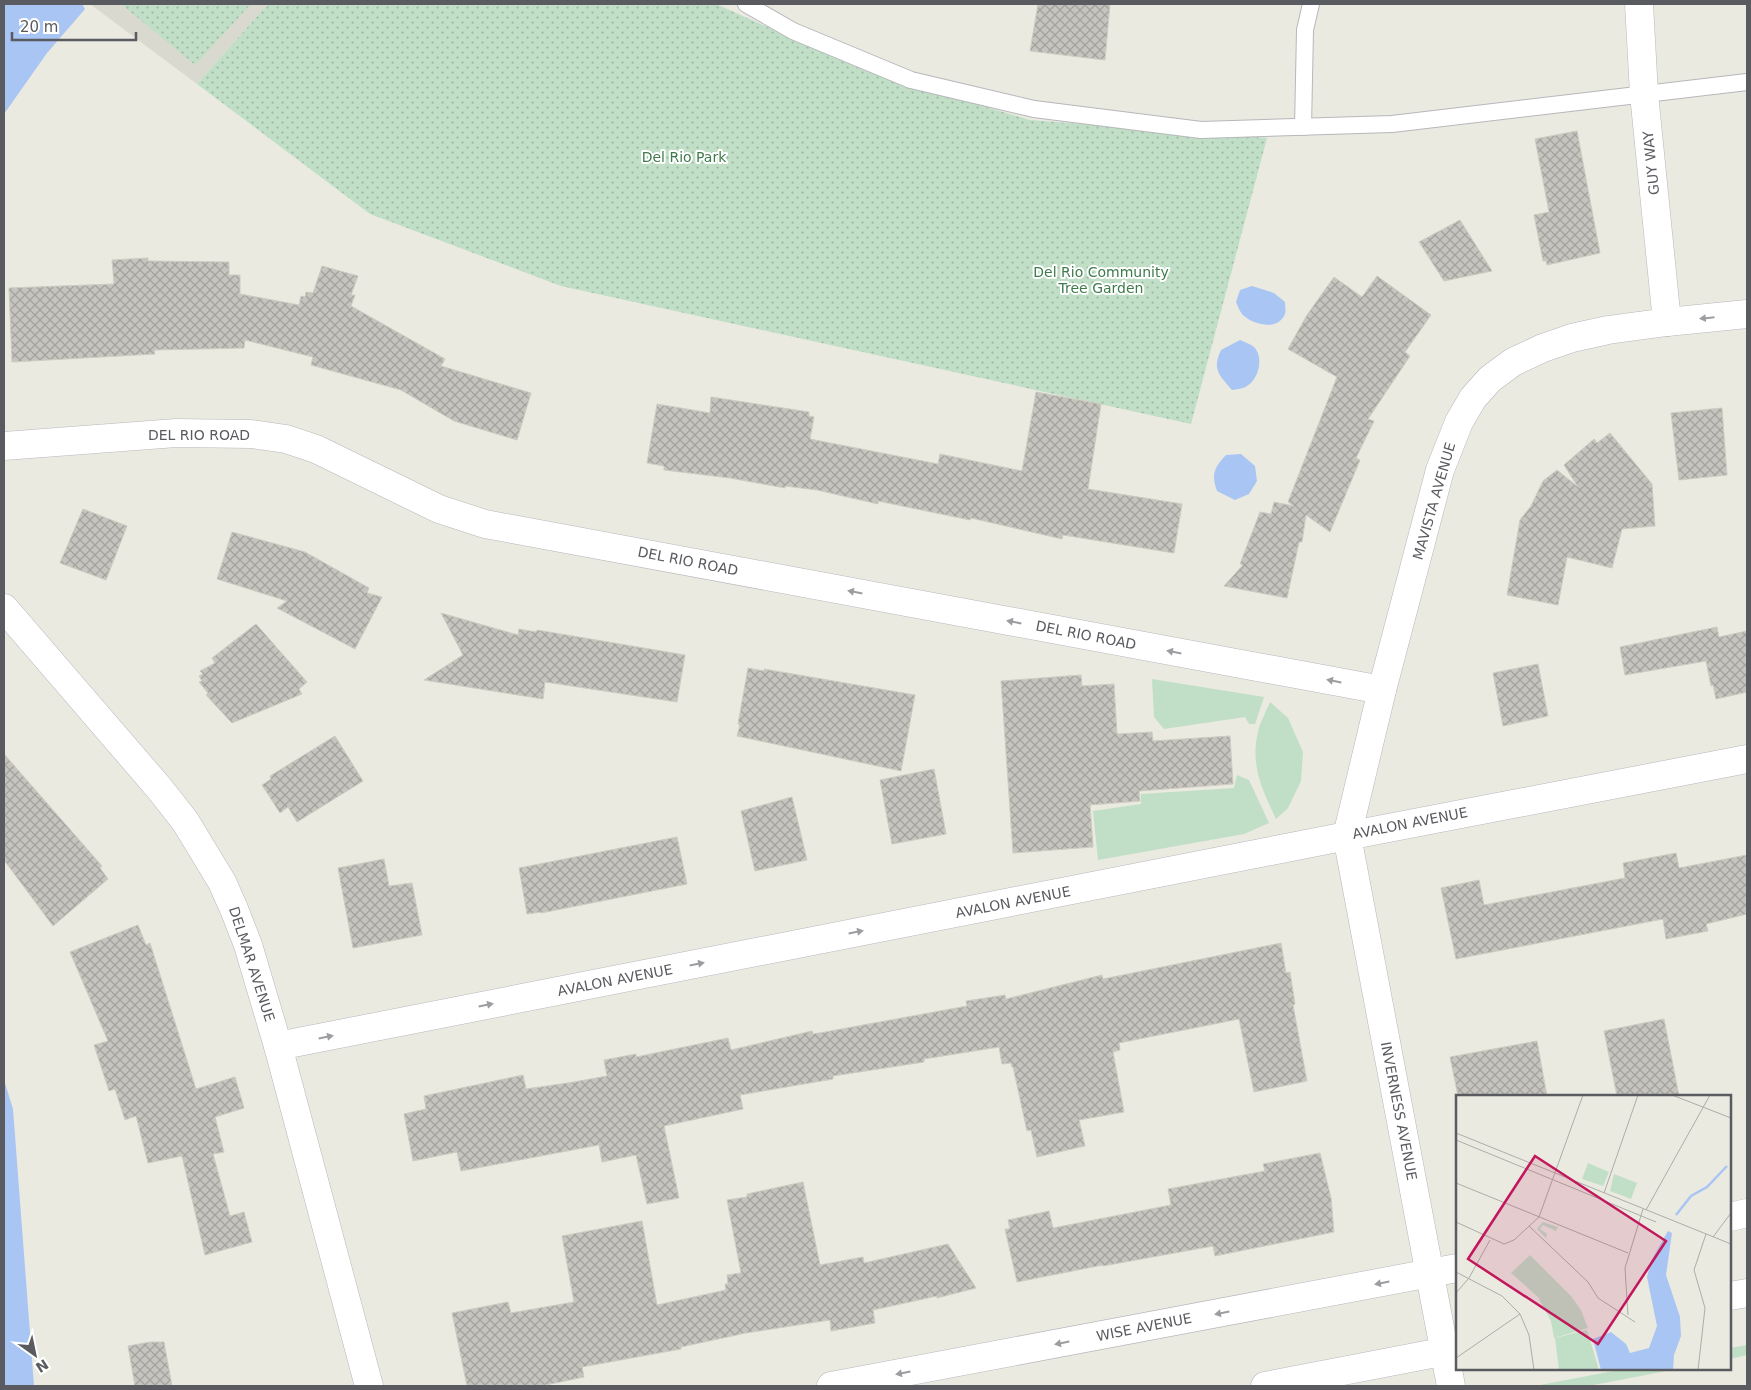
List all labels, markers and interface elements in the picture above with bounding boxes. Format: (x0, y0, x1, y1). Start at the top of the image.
scale bar (12, 10, 136, 42)
text: 20 m (20, 18, 58, 36)
street label: GUY WAY (1640, 130, 1662, 196)
park label: Del Rio Park (642, 149, 727, 165)
park label: Del Rio Community Tree Garden (1033, 264, 1169, 296)
one-way arrow (1699, 314, 1715, 322)
street label: DEL RIO ROAD (148, 427, 250, 443)
street label: MAVISTA AVENUE (1410, 440, 1458, 562)
street label: DEL RIO ROAD (636, 543, 740, 579)
one-way arrow (846, 588, 862, 596)
one-way arrow (1006, 617, 1022, 625)
street label: DEL RIO ROAD (1034, 617, 1138, 653)
one-way arrow (1166, 647, 1182, 655)
one-way arrow (1326, 677, 1342, 685)
street label: AVALON AVENUE (1351, 804, 1469, 842)
street label: AVALON AVENUE (954, 883, 1072, 921)
street label: DELMAR AVENUE (226, 904, 278, 1024)
one-way arrow (848, 928, 864, 936)
one-way arrow (689, 959, 705, 967)
street label: AVALON AVENUE (556, 961, 674, 999)
one-way arrow (478, 1001, 494, 1009)
one-way arrow (319, 1032, 335, 1040)
street label: INVERNESS AVENUE (1378, 1040, 1420, 1182)
inset map (1456, 1095, 1731, 1370)
one-way arrow (1373, 1279, 1389, 1287)
one-way arrow (1214, 1309, 1230, 1317)
street label: WISE AVENUE (1095, 1310, 1193, 1344)
north arrow (10, 1330, 60, 1380)
one-way arrow (1054, 1339, 1070, 1347)
text: N (33, 1356, 51, 1376)
one-way arrow (894, 1369, 910, 1377)

